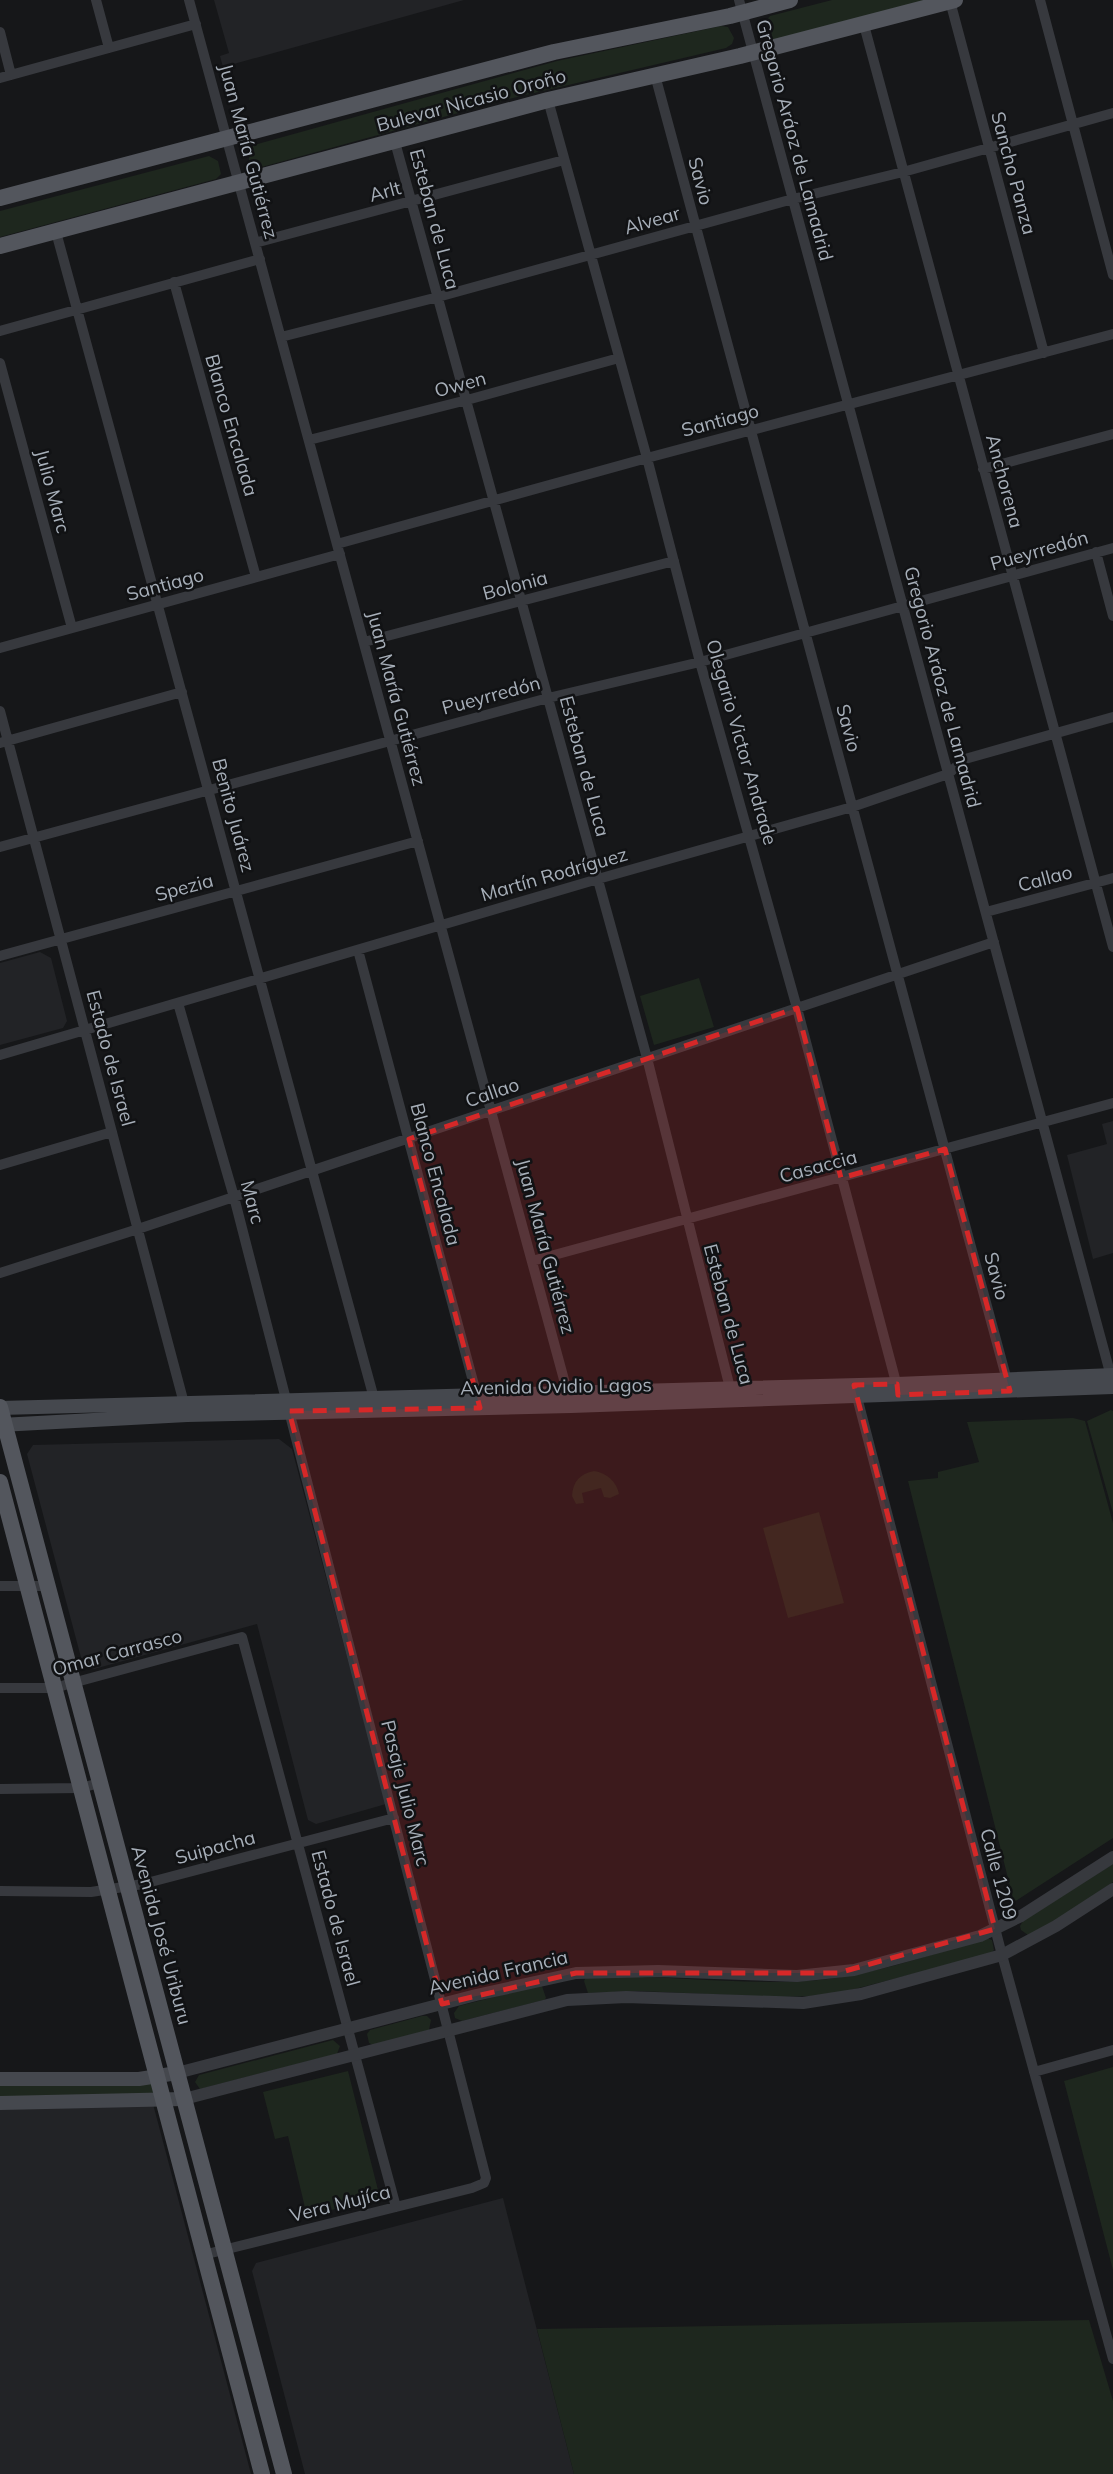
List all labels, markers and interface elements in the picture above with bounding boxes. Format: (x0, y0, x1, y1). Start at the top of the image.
street label: Gregorio Aráoz de Lamadrid (751, 17, 839, 263)
street label: Juan María Gutiérrez (214, 61, 284, 241)
street label: Bulevar Nicasio Oroño (374, 63, 568, 137)
street label: Sancho Panza (986, 109, 1042, 237)
street label: Esteban de Luca (405, 146, 465, 292)
street label: Savio (683, 154, 719, 208)
street label: Arlt (366, 175, 404, 207)
street label: Alvear (621, 201, 683, 239)
street label: Blanco Encalada (200, 351, 264, 499)
street label: Owen (432, 366, 488, 402)
street label: Santiago (679, 398, 761, 442)
street label: Anchorena (981, 431, 1029, 531)
street label: Julio Marc (30, 446, 76, 536)
street label: Pueyrredón (987, 525, 1091, 575)
street label: Santiago (124, 562, 206, 606)
street label: Gregorio Aráoz de Lamadrid (899, 564, 987, 810)
street label: Bolonia (480, 565, 550, 605)
street label: Juan María Gutiérrez (362, 608, 432, 788)
street label: Olegario Victor Andrade (701, 637, 783, 847)
street label: Pueyrredón (439, 670, 543, 720)
street label: Esteban de Luca (555, 693, 615, 839)
street label: Savio (831, 701, 867, 755)
street label: Benito Juárez (207, 755, 261, 875)
street label: Martín Rodríguez (478, 842, 630, 906)
street label: Callao (1015, 859, 1075, 897)
street label: Spezia (152, 868, 216, 906)
street label: Estado de Israel (81, 987, 141, 1129)
street label: Callao (462, 1072, 522, 1112)
street label: Blanco Encalada (405, 1100, 467, 1248)
street label: Casaccia (777, 1144, 859, 1188)
street label: Juan María Gutiérrez (511, 1156, 581, 1336)
street label: Marc (236, 1178, 270, 1226)
street label: Esteban de Luca (699, 1241, 759, 1387)
street label: Savio (979, 1249, 1015, 1303)
street label: Avenida Ovidio Lagos (460, 1372, 652, 1400)
street label: Omar Carrasco (50, 1623, 184, 1681)
street label: Pasaje Julio Marc (376, 1717, 436, 1869)
street label: Suipacha (172, 1825, 258, 1869)
street label: Calle 1209 (975, 1825, 1023, 1923)
street label: Avenida José Uriburu (127, 1843, 197, 2027)
street label: Estado de Israel (306, 1847, 366, 1989)
street label: Avenida Francia (426, 1944, 570, 2000)
street label: Vera Mujíca (287, 2179, 393, 2227)

